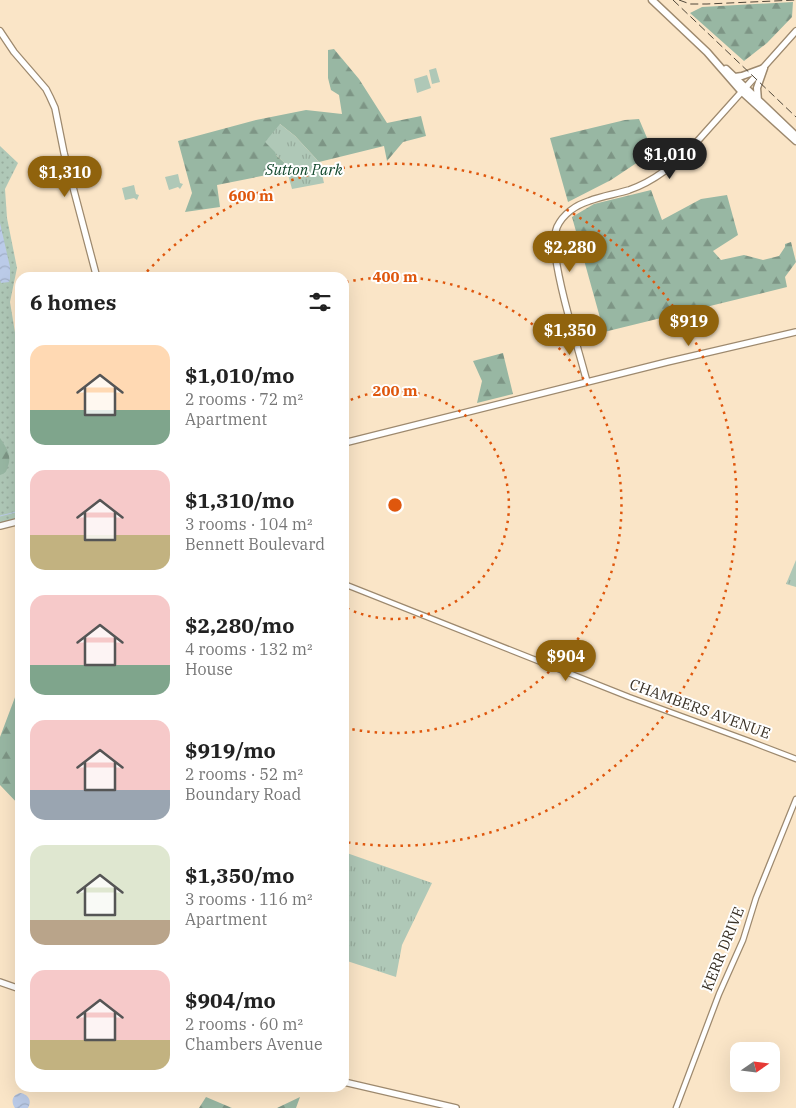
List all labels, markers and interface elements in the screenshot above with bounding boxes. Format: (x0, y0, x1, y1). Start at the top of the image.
pin: $1,010 (629, 138, 711, 180)
text: $1,010 (644, 144, 696, 164)
pin: $1,310 (24, 156, 106, 198)
park label: Sutton Park (264, 160, 343, 179)
text: $1,310 (39, 162, 91, 182)
text: 600 m (228, 186, 274, 205)
pin: $2,280 (529, 230, 611, 273)
text: $2,280 (544, 237, 596, 257)
text: 400 m (372, 267, 418, 286)
text: 6 homes (30, 288, 116, 316)
icon: filters (306, 288, 334, 316)
pin: $919 (659, 304, 719, 347)
text: $919 (670, 311, 708, 331)
pin: $1,350 (529, 314, 611, 356)
text: $1,350 (544, 320, 596, 340)
text: $1,010/mo (185, 361, 294, 389)
icon: home (70, 365, 130, 425)
text: 200 m (372, 381, 418, 400)
text: 2 rooms · 72 m² (185, 389, 303, 409)
text: Apartment (185, 409, 267, 429)
text: $1,310/mo (185, 486, 294, 514)
icon: home (70, 490, 130, 550)
centre of rings (386, 496, 404, 514)
text: 3 rooms · 104 m² (185, 514, 313, 534)
text: Bennett Boulevard (185, 534, 325, 554)
text: $2,280/mo (185, 611, 294, 639)
icon: home (70, 615, 130, 675)
text: 4 rooms · 132 m² (185, 639, 313, 659)
pin: $904 (536, 640, 596, 682)
text: $904 (547, 646, 585, 666)
text: House (185, 659, 233, 679)
street label: CHAMBERS AVENUE (627, 674, 773, 743)
text: $919/mo (185, 736, 276, 764)
icon: home (70, 740, 130, 800)
text: 2 rooms · 52 m² (185, 764, 303, 784)
text: Boundary Road (185, 784, 301, 804)
text: $1,350/mo (185, 861, 294, 889)
icon: home (70, 865, 130, 925)
text: 3 rooms · 116 m² (185, 889, 313, 909)
street label: KERR DRIVE (697, 904, 748, 994)
text: Apartment (185, 909, 267, 929)
text: $904/mo (185, 986, 276, 1014)
icon: home (70, 990, 130, 1050)
text: 2 rooms · 60 m² (185, 1014, 303, 1034)
text: Chambers Avenue (185, 1034, 323, 1054)
north arrow (730, 1042, 780, 1092)
map controls (730, 1042, 780, 1092)

